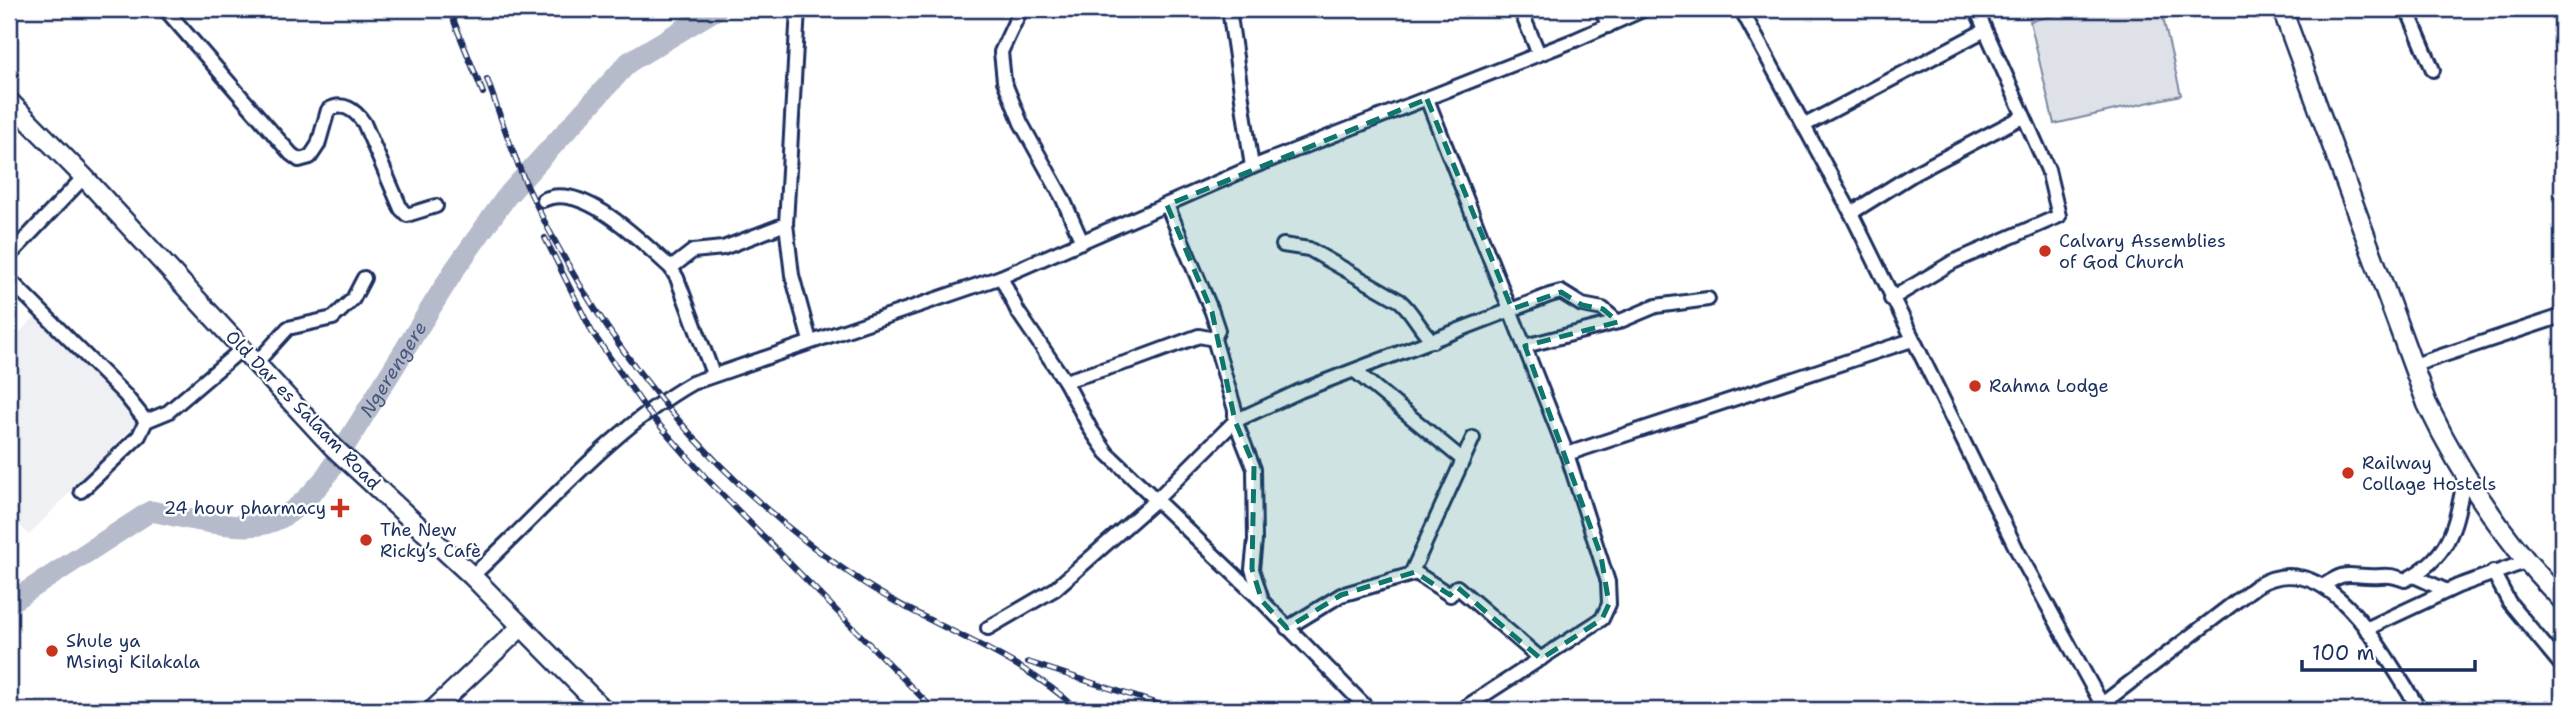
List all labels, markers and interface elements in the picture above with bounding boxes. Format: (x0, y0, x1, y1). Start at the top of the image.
place label: Calvary Assemblies of God Church (2059, 229, 2226, 274)
marker: Calvary Assemblies of God Church (2037, 243, 2053, 259)
water label: Ngerengere (354, 317, 432, 422)
street label: Old Dar es Salaam Road (220, 325, 386, 495)
place label: Rahma Lodge (1989, 374, 2109, 398)
marker: Rahma Lodge (1967, 378, 1983, 394)
place label: Railway Collage Hostels (2362, 451, 2496, 496)
marker: Railway Collage Hostels (2340, 465, 2356, 481)
place label: 24 hour pharmacy (164, 496, 326, 520)
marker: 24 hour pharmacy (332, 500, 348, 516)
place label: The New Ricky’s Cafè (380, 518, 481, 563)
marker: The New Ricky’s Cafè (358, 532, 374, 548)
scale bar (2302, 628, 2475, 672)
place label: Shule ya Msingi Kilakala (66, 629, 200, 674)
text: 100 m (2312, 639, 2375, 667)
marker: Shule ya Msingi Kilakala (44, 643, 60, 659)

